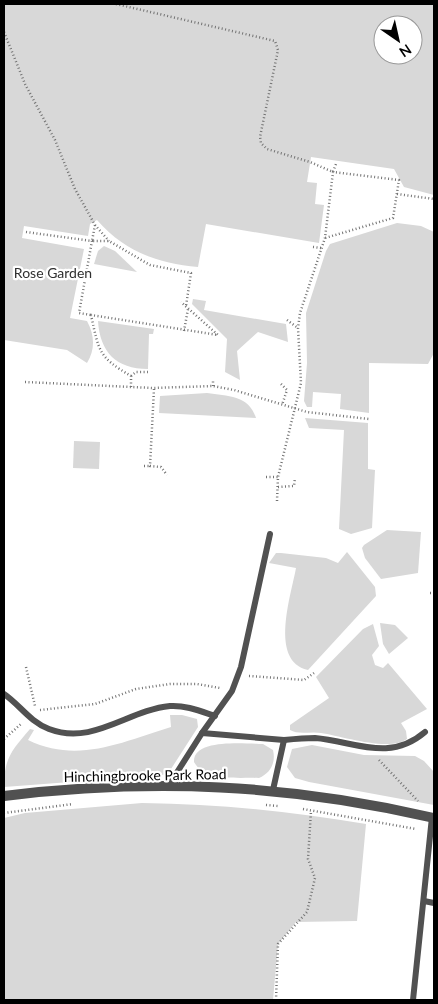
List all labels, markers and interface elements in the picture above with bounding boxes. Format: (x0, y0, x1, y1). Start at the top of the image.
north arrow (373, 15, 423, 65)
text: N (396, 41, 415, 61)
park label: Rose Garden (14, 264, 92, 281)
street label: Hinchingbrooke Park Road (63, 765, 227, 785)

